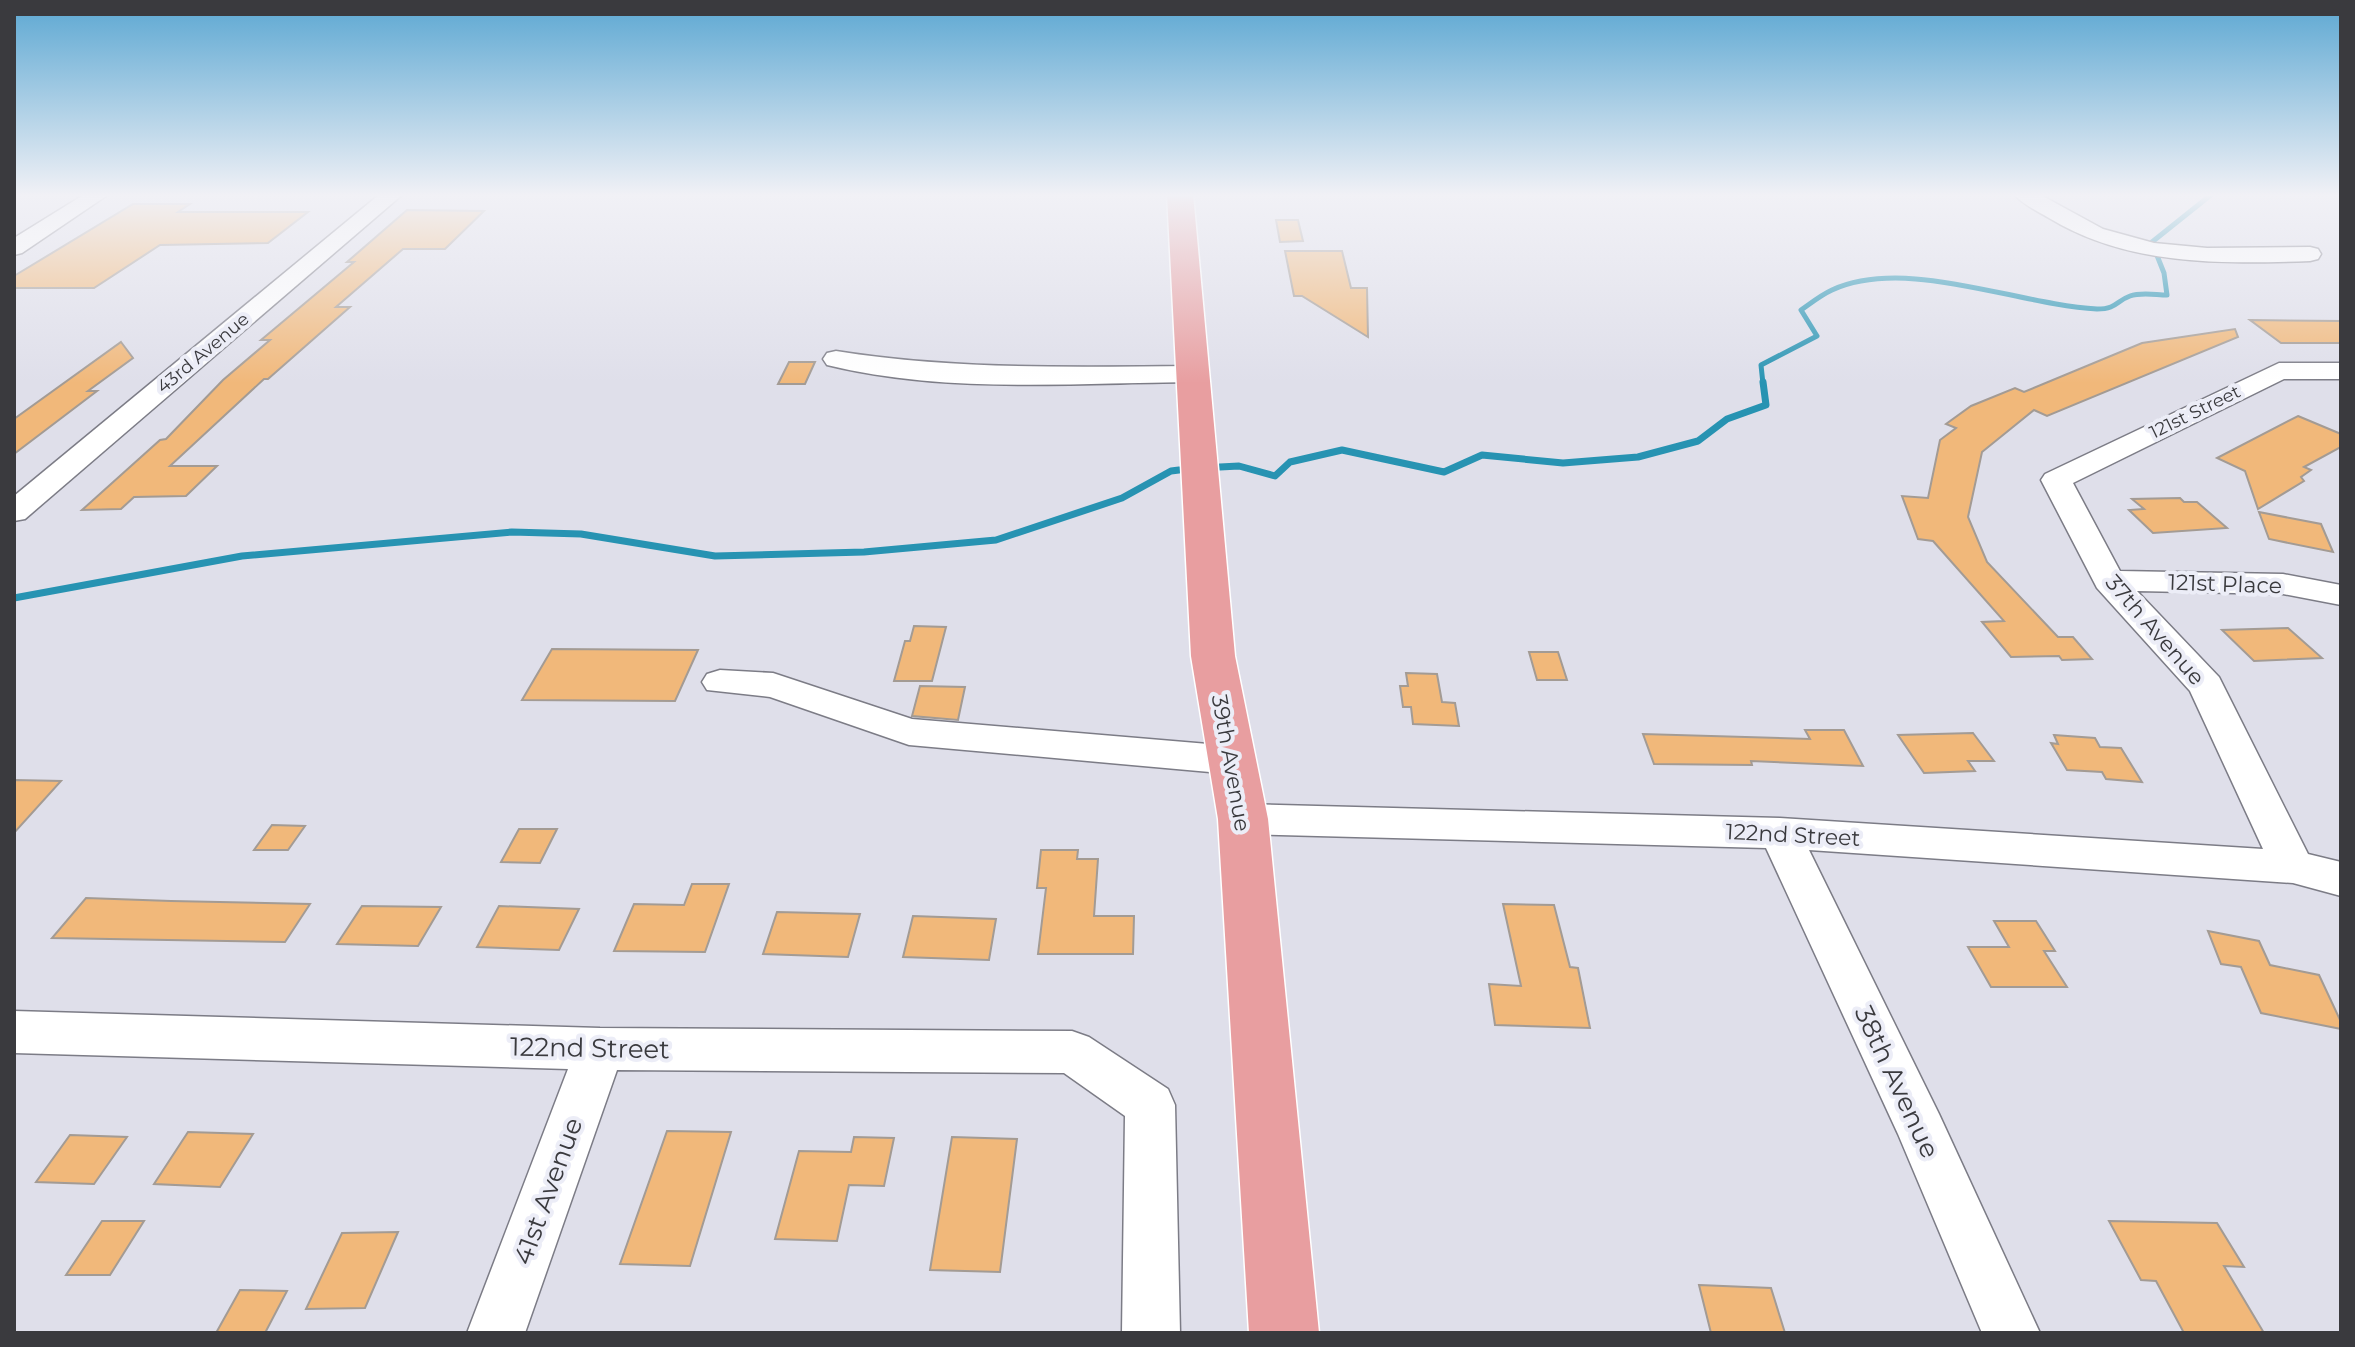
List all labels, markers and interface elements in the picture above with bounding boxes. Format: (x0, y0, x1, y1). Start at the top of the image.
street label: 43rd Avenue (152, 308, 254, 398)
street label: 121st Street (2146, 381, 2244, 443)
street label: 37th Avenue (2100, 569, 2210, 691)
street label: 121st Place (2168, 569, 2282, 599)
street label: 39th Avenue (1206, 692, 1256, 834)
street label: 122nd Street (1725, 818, 1861, 852)
street label: 38th Avenue (1848, 1001, 1946, 1163)
street label: 122nd Street (510, 1031, 670, 1065)
street label: 41st Avenue (507, 1113, 589, 1269)

